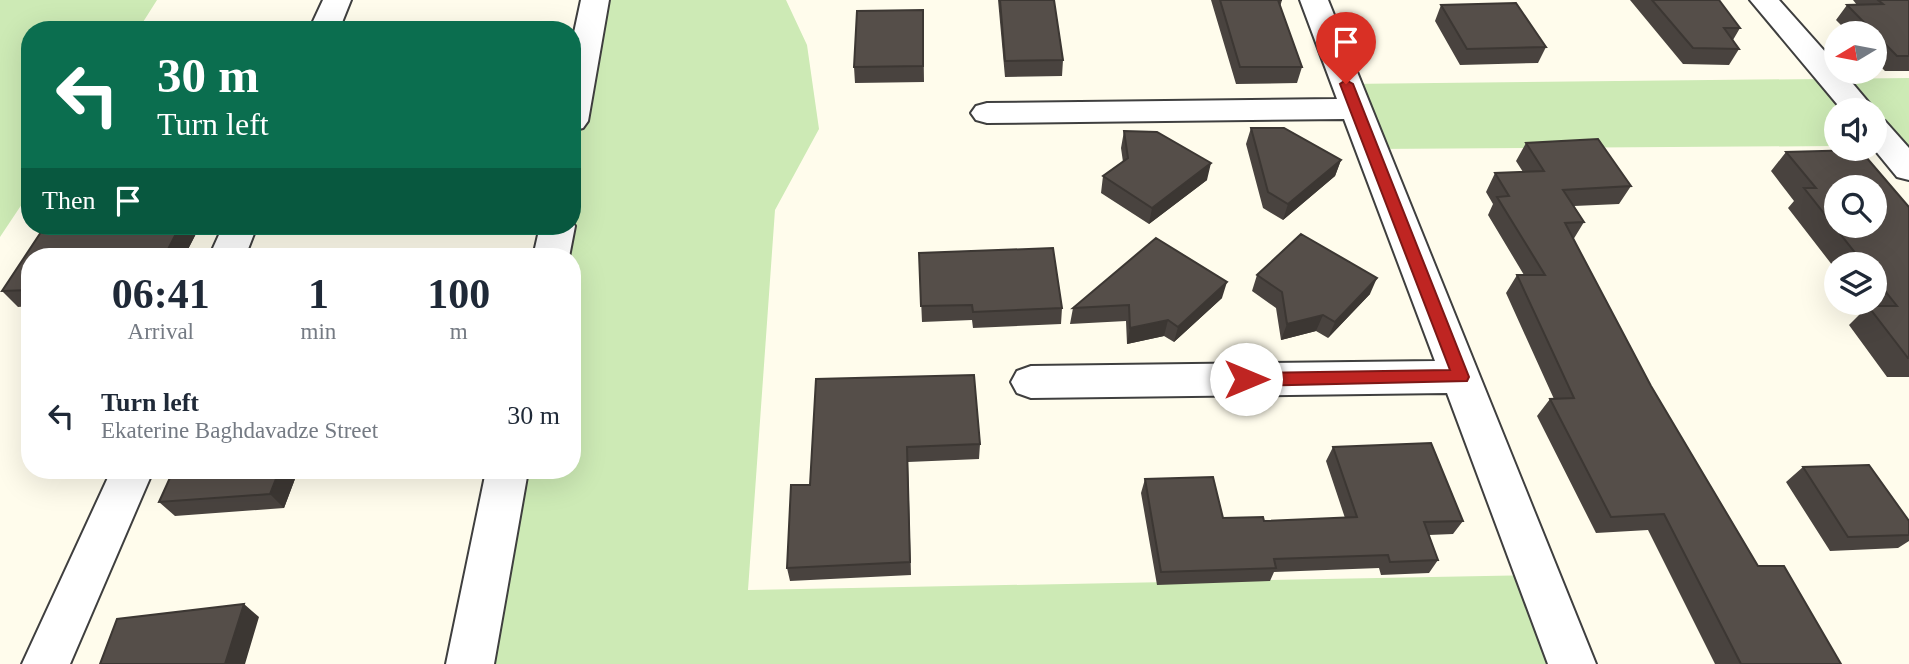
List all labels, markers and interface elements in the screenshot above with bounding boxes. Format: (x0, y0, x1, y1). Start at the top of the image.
pin (1316, 12.0, 1376, 84)
north arrow (1824, 21, 1886, 84)
map controls (1824, 21, 1887, 315)
icon: arrive (1327, 23, 1365, 61)
text: 30 m (157, 48, 259, 103)
icon: left (42, 49, 133, 140)
button: sound (1824, 98, 1887, 161)
text: Turn left (157, 106, 269, 142)
button: search (1824, 175, 1887, 238)
icon: arrive (109, 182, 147, 220)
text: Then (42, 186, 95, 215)
button: layers (1824, 252, 1887, 315)
text: 06:41 (112, 271, 210, 317)
text: 1 (308, 271, 329, 317)
text: 100 (427, 271, 490, 317)
text: Arrival (128, 319, 194, 344)
text: min (301, 319, 336, 344)
text: m (450, 319, 468, 344)
position arrow (1209, 342, 1283, 416)
text: Turn left (101, 388, 199, 417)
icon: left (42, 397, 80, 435)
text: 30 m (507, 401, 560, 430)
text: Ekaterine Baghdavadze Street (101, 418, 378, 443)

